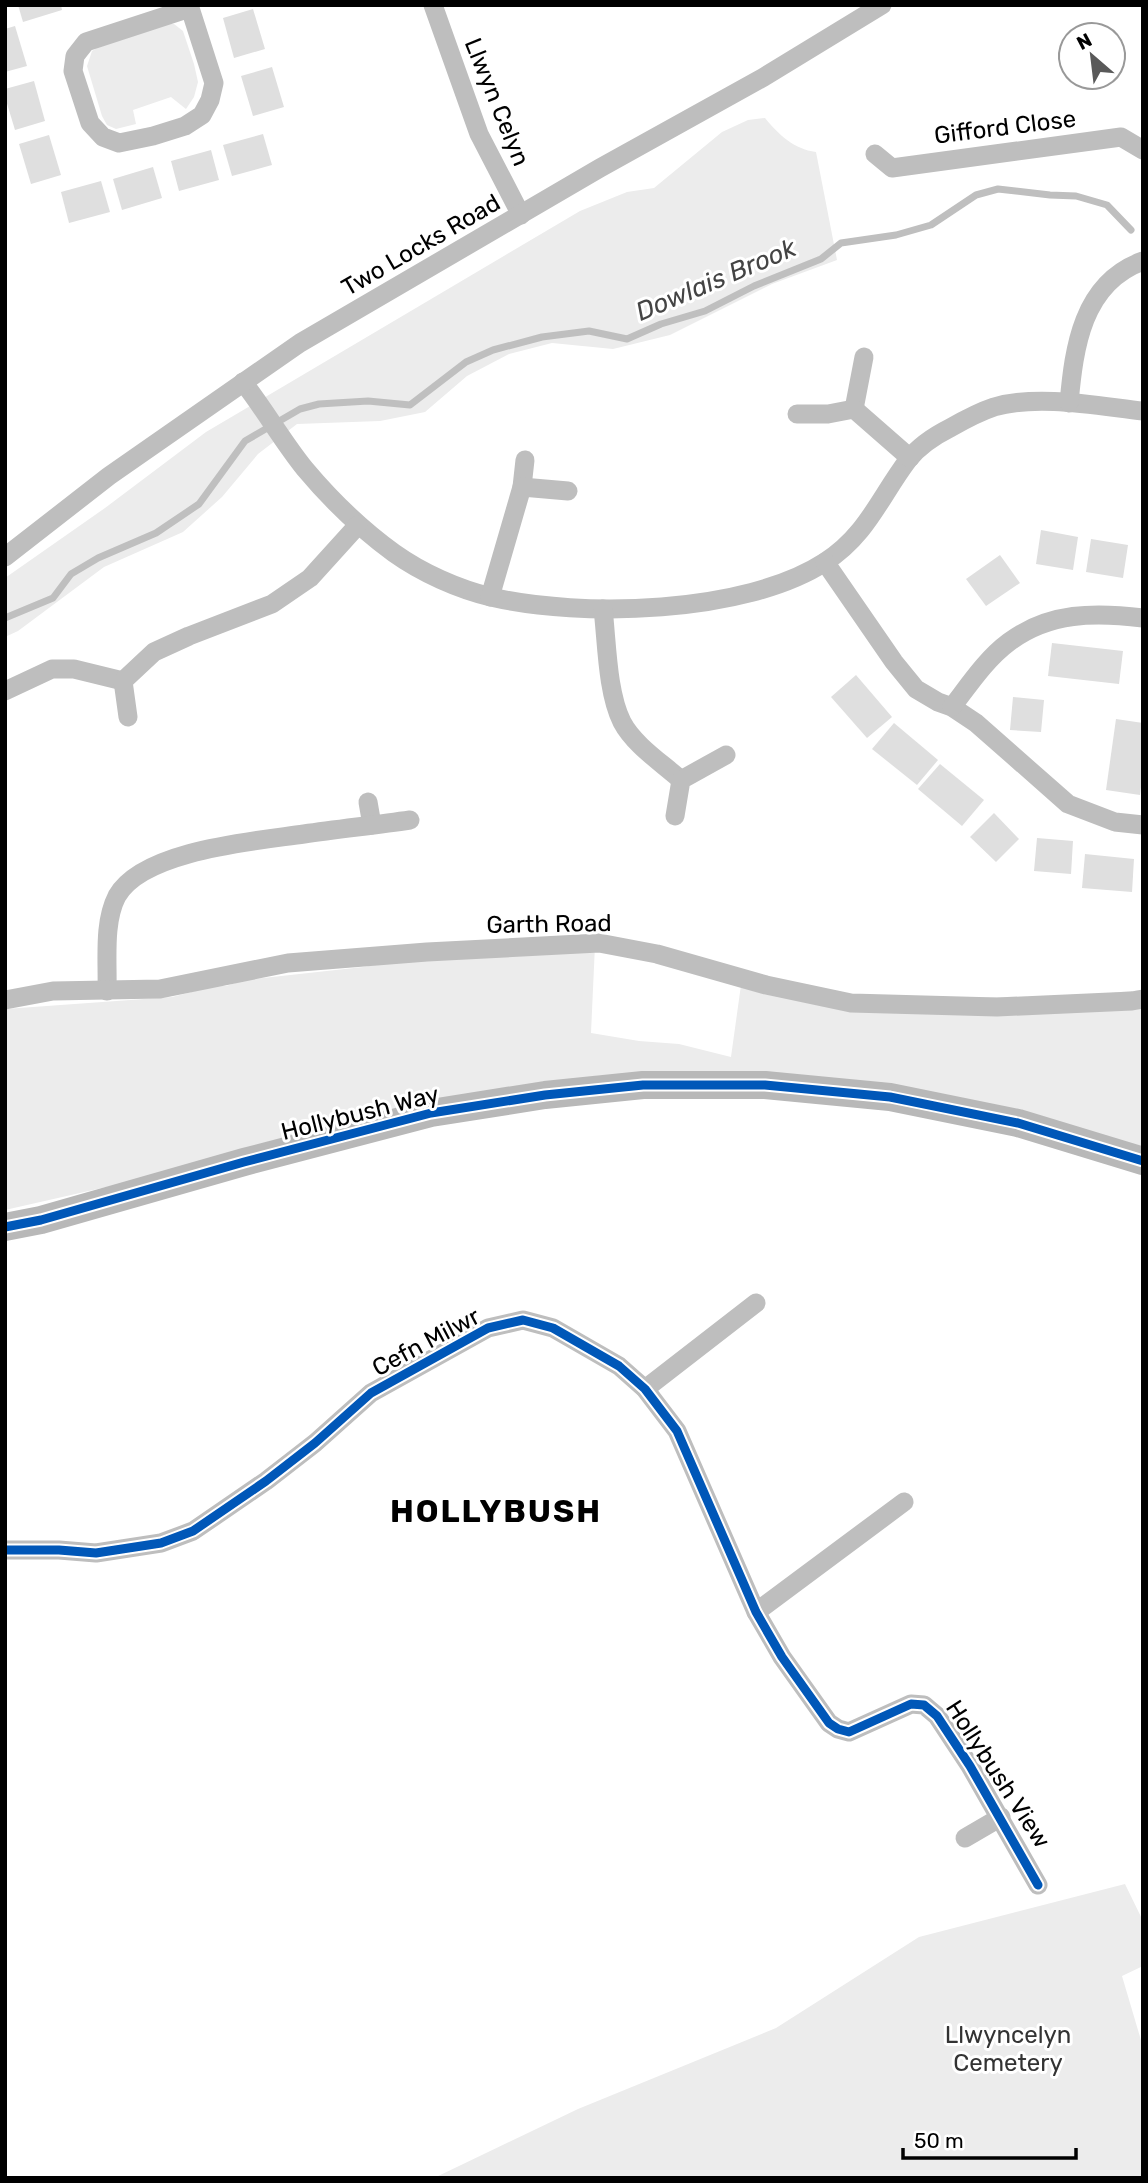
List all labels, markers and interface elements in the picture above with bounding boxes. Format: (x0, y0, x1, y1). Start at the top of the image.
north arrow (1057, 21, 1127, 91)
text: N (1073, 28, 1096, 55)
street label: Llwyn Celyn (459, 34, 535, 170)
street label: Gifford Close (933, 104, 1077, 150)
street label: Two Locks Road (337, 188, 505, 302)
water label: Dowlais Brook (631, 232, 801, 328)
street label: Garth Road (486, 909, 612, 939)
street label: Hollybush Way (278, 1080, 442, 1146)
street label: Cefn Milwr (367, 1302, 485, 1382)
district label: HOLLYBUSH (390, 1492, 602, 1530)
street label: Hollybush View (940, 1695, 1056, 1853)
park label: Llwyncelyn Cemetery (945, 2021, 1071, 2077)
scale bar (903, 2116, 1076, 2160)
text: 50 m (914, 2128, 964, 2153)

